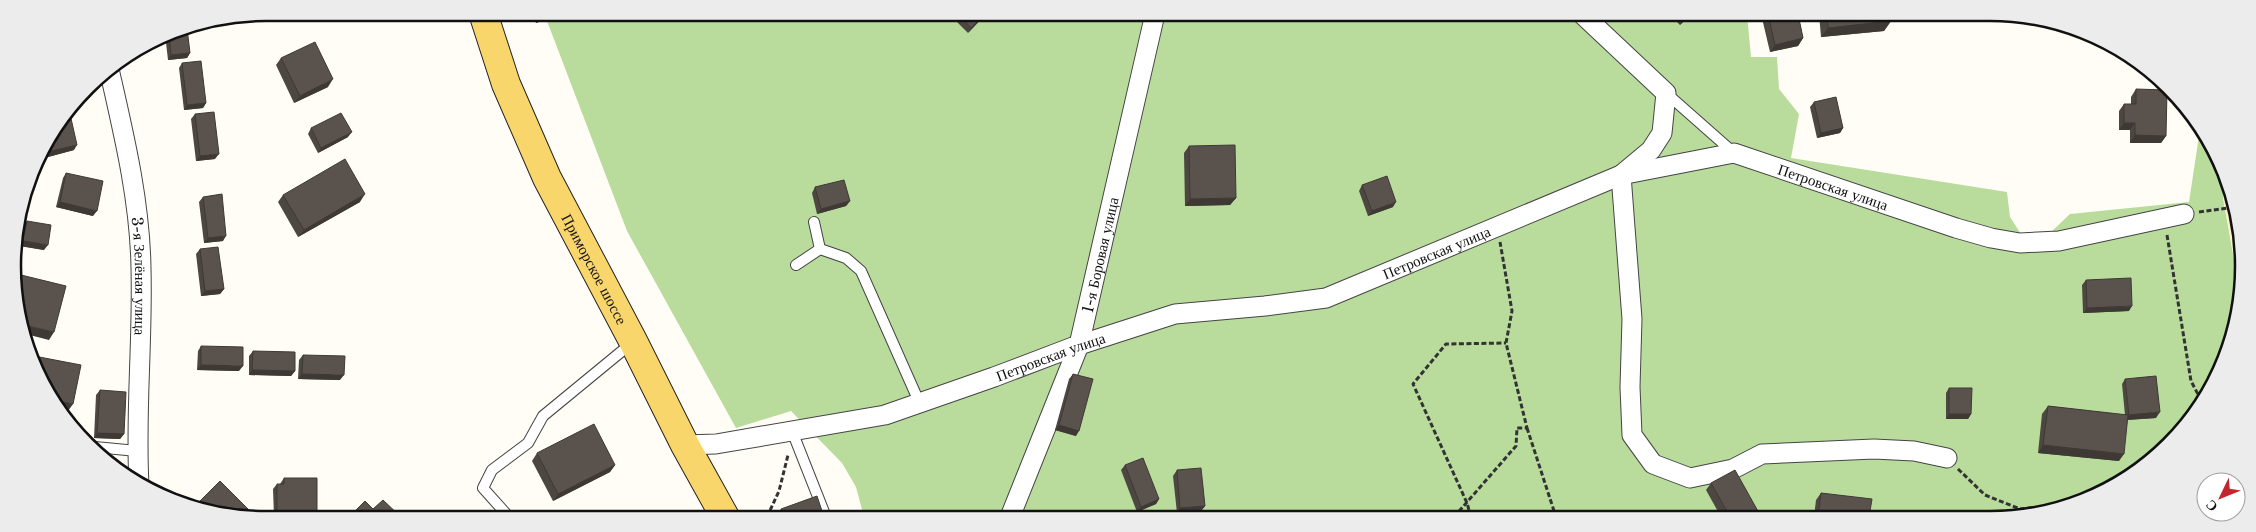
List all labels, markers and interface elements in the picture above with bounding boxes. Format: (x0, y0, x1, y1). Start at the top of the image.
street label: Петровская улица (1776, 159, 1891, 214)
street label: 1-я Боровая улица (1077, 195, 1122, 314)
street label: Приморское шоссе (558, 210, 632, 328)
street label: 3-я Зелёная улица (128, 216, 151, 336)
street label: Петровская улица (1380, 221, 1493, 283)
street label: Петровская улица (993, 328, 1108, 385)
north arrow (2196, 472, 2246, 522)
text: С (2201, 496, 2222, 516)

